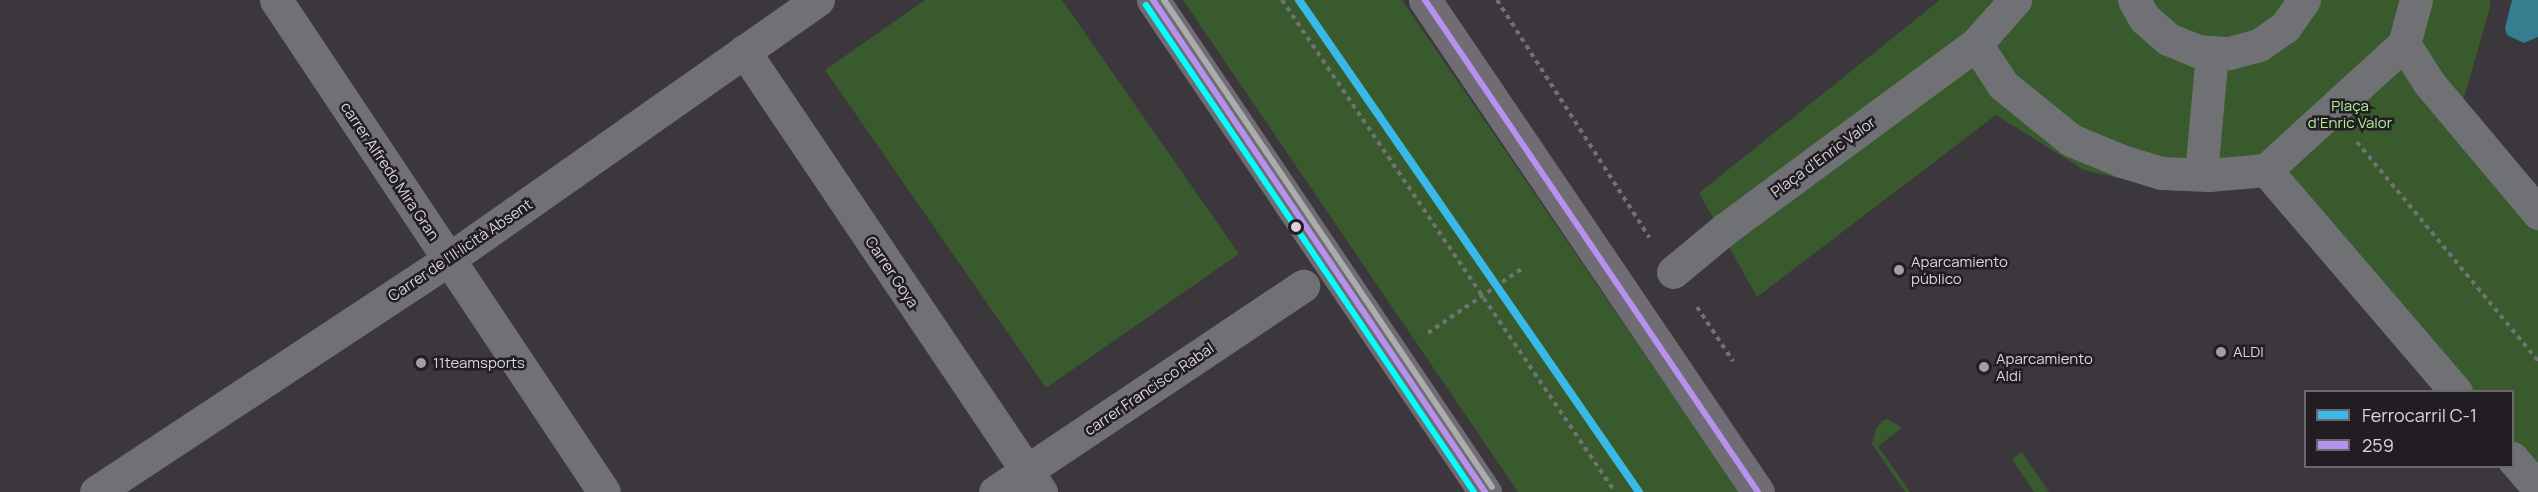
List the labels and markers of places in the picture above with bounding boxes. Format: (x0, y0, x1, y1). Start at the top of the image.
unlabelled marker (1290, 221, 1302, 233)
place label: Aparcamiento público (1911, 252, 2008, 287)
marker: Aparcamiento público (1892, 263, 1906, 277)
place label: ALDI (2233, 343, 2264, 361)
marker: ALDI (2214, 345, 2228, 359)
place label: Aparcamiento Aldi (1996, 349, 2093, 384)
place label: 11teamsports (433, 354, 525, 372)
marker: 11teamsports (414, 356, 428, 370)
marker: Aparcamiento Aldi (1977, 360, 1991, 374)

